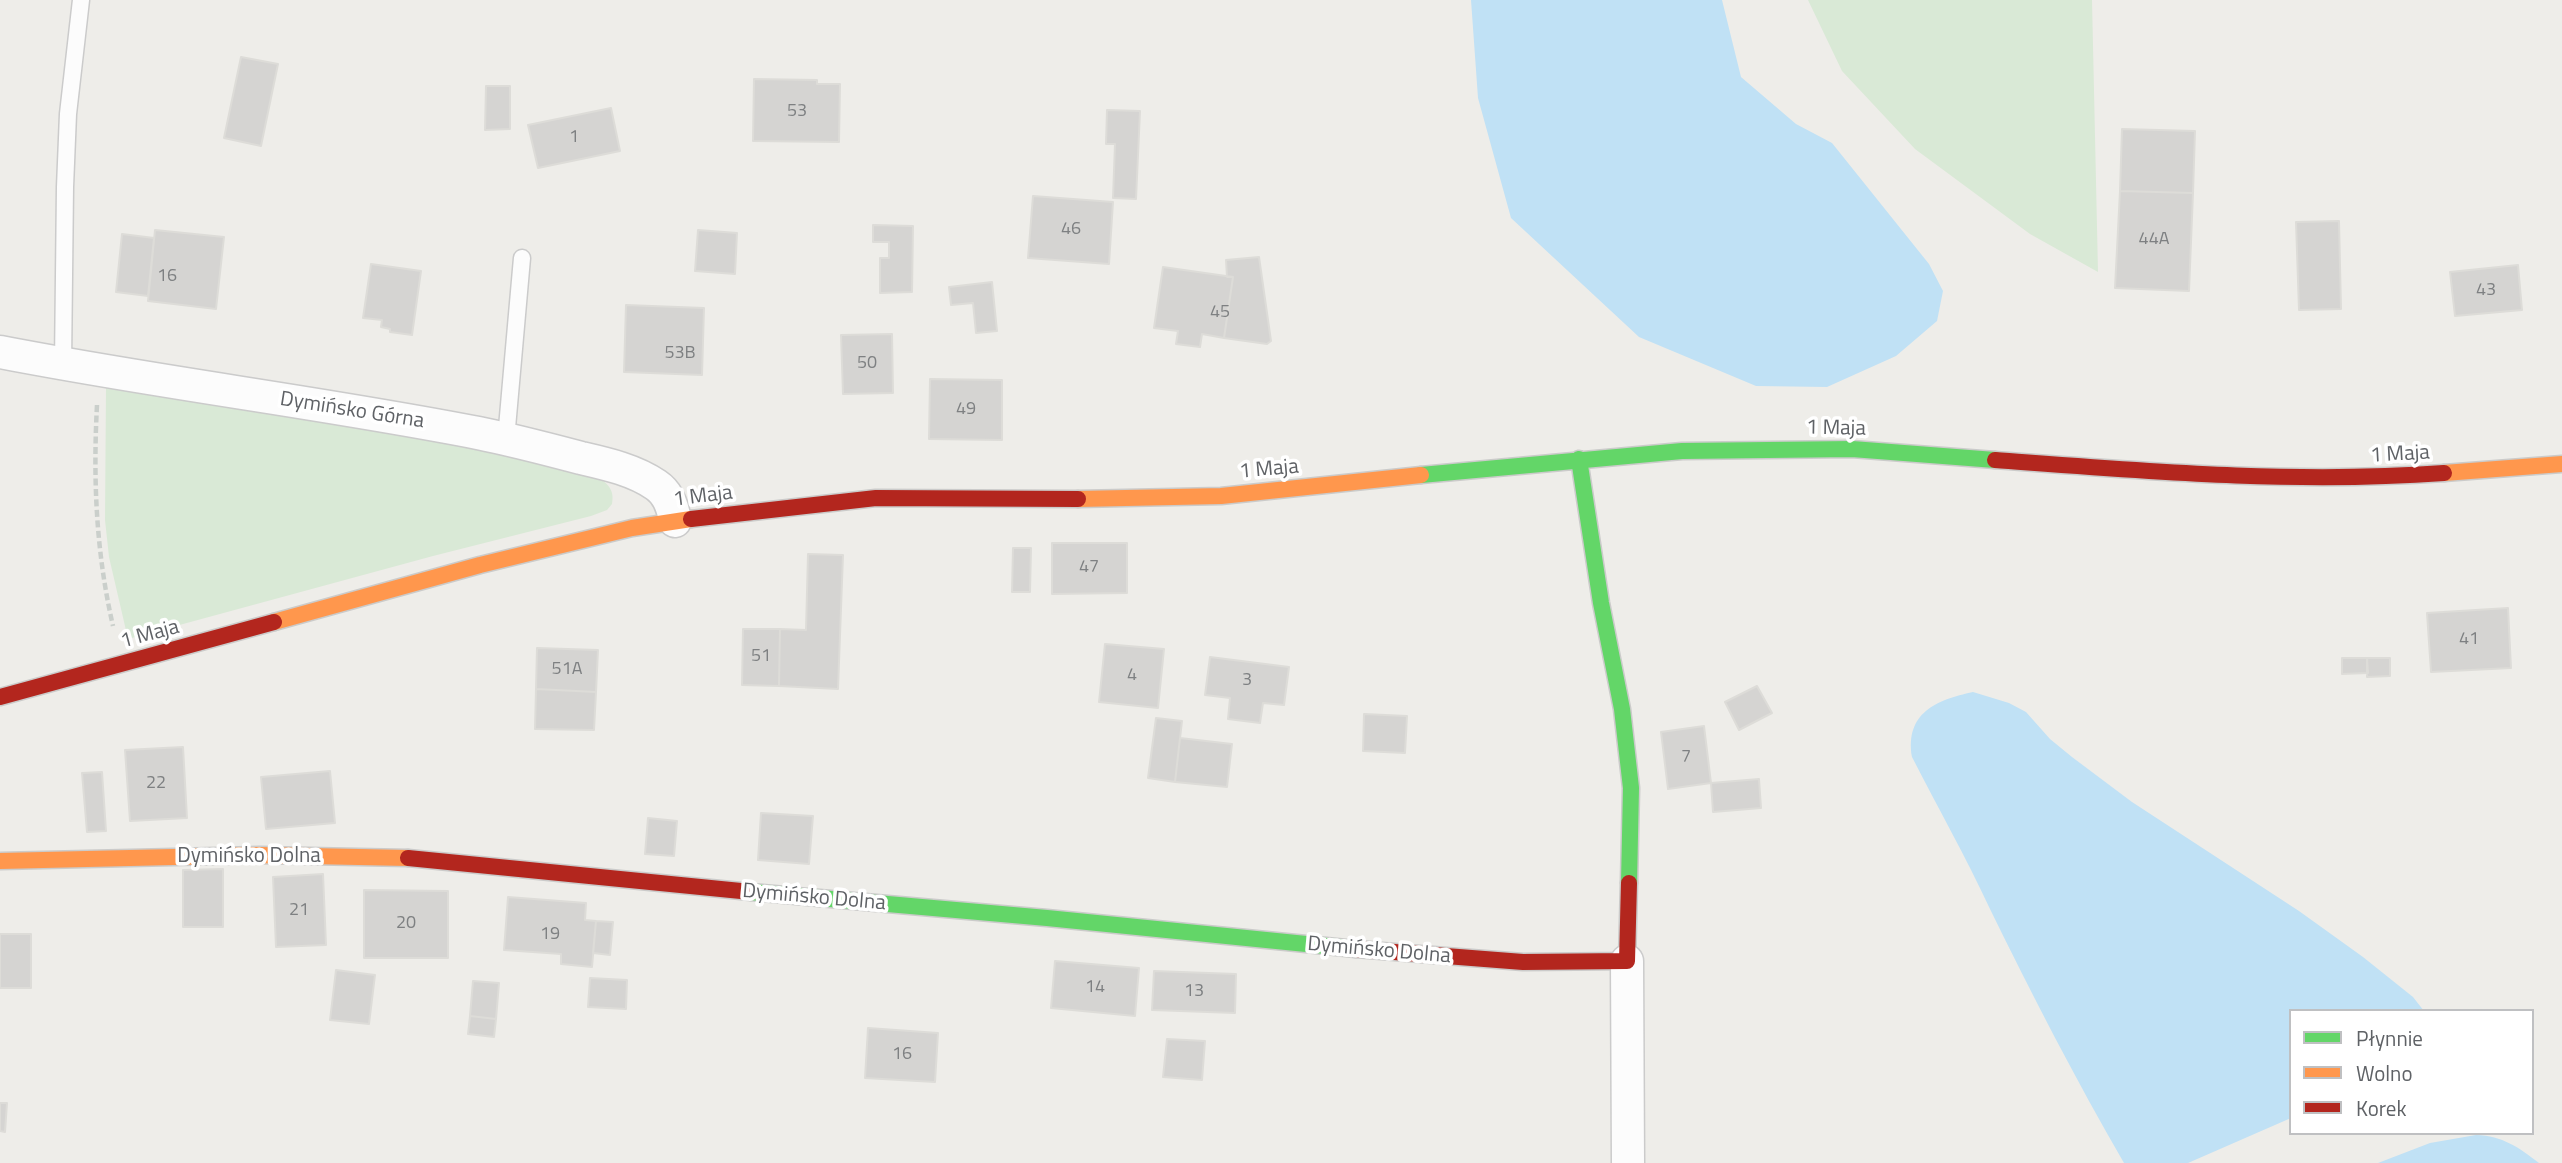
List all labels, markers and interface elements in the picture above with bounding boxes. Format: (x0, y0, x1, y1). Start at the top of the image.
house number: 53 (787, 101, 807, 123)
house number: 1 (569, 127, 579, 149)
house number: 46 (1061, 219, 1081, 241)
house number: 44A (2139, 229, 2169, 251)
house number: 16 (157, 266, 177, 288)
house number: 43 (2476, 280, 2496, 302)
house number: 45 (1210, 302, 1230, 324)
house number: 53B (664, 343, 696, 365)
house number: 50 (857, 353, 877, 375)
street label: Dymińsko Górna (278, 387, 426, 435)
house number: 49 (956, 399, 976, 421)
street label: 1 Maja (1806, 416, 1866, 442)
street label: 1 Maja (2370, 441, 2430, 469)
street label: 1 Maja (1238, 455, 1300, 485)
street label: 1 Maja (672, 481, 734, 513)
house number: 47 (1079, 557, 1099, 579)
street label: 1 Maja (118, 615, 182, 655)
house number: 41 (2459, 629, 2479, 651)
house number: 51 (751, 646, 771, 668)
house number: 51A (552, 659, 582, 681)
house number: 4 (1127, 665, 1137, 687)
house number: 3 (1242, 670, 1252, 692)
house number: 7 (1681, 747, 1691, 769)
house number: 22 (146, 773, 166, 795)
street label: Dymińsko Dolna (177, 844, 321, 870)
street label: Dymińsko Dolna (741, 879, 887, 917)
house number: 21 (289, 900, 309, 922)
house number: 20 (396, 913, 416, 935)
house number: 19 (540, 924, 560, 946)
street label: Dymińsko Dolna (1306, 932, 1452, 970)
house number: 14 (1085, 977, 1105, 999)
house number: 13 (1184, 981, 1204, 1003)
legend (2289, 1009, 2534, 1135)
text: Płynnie (2356, 1022, 2423, 1054)
house number: 16 (892, 1044, 912, 1066)
text: Wolno (2356, 1057, 2413, 1089)
text: Korek (2356, 1092, 2406, 1124)

